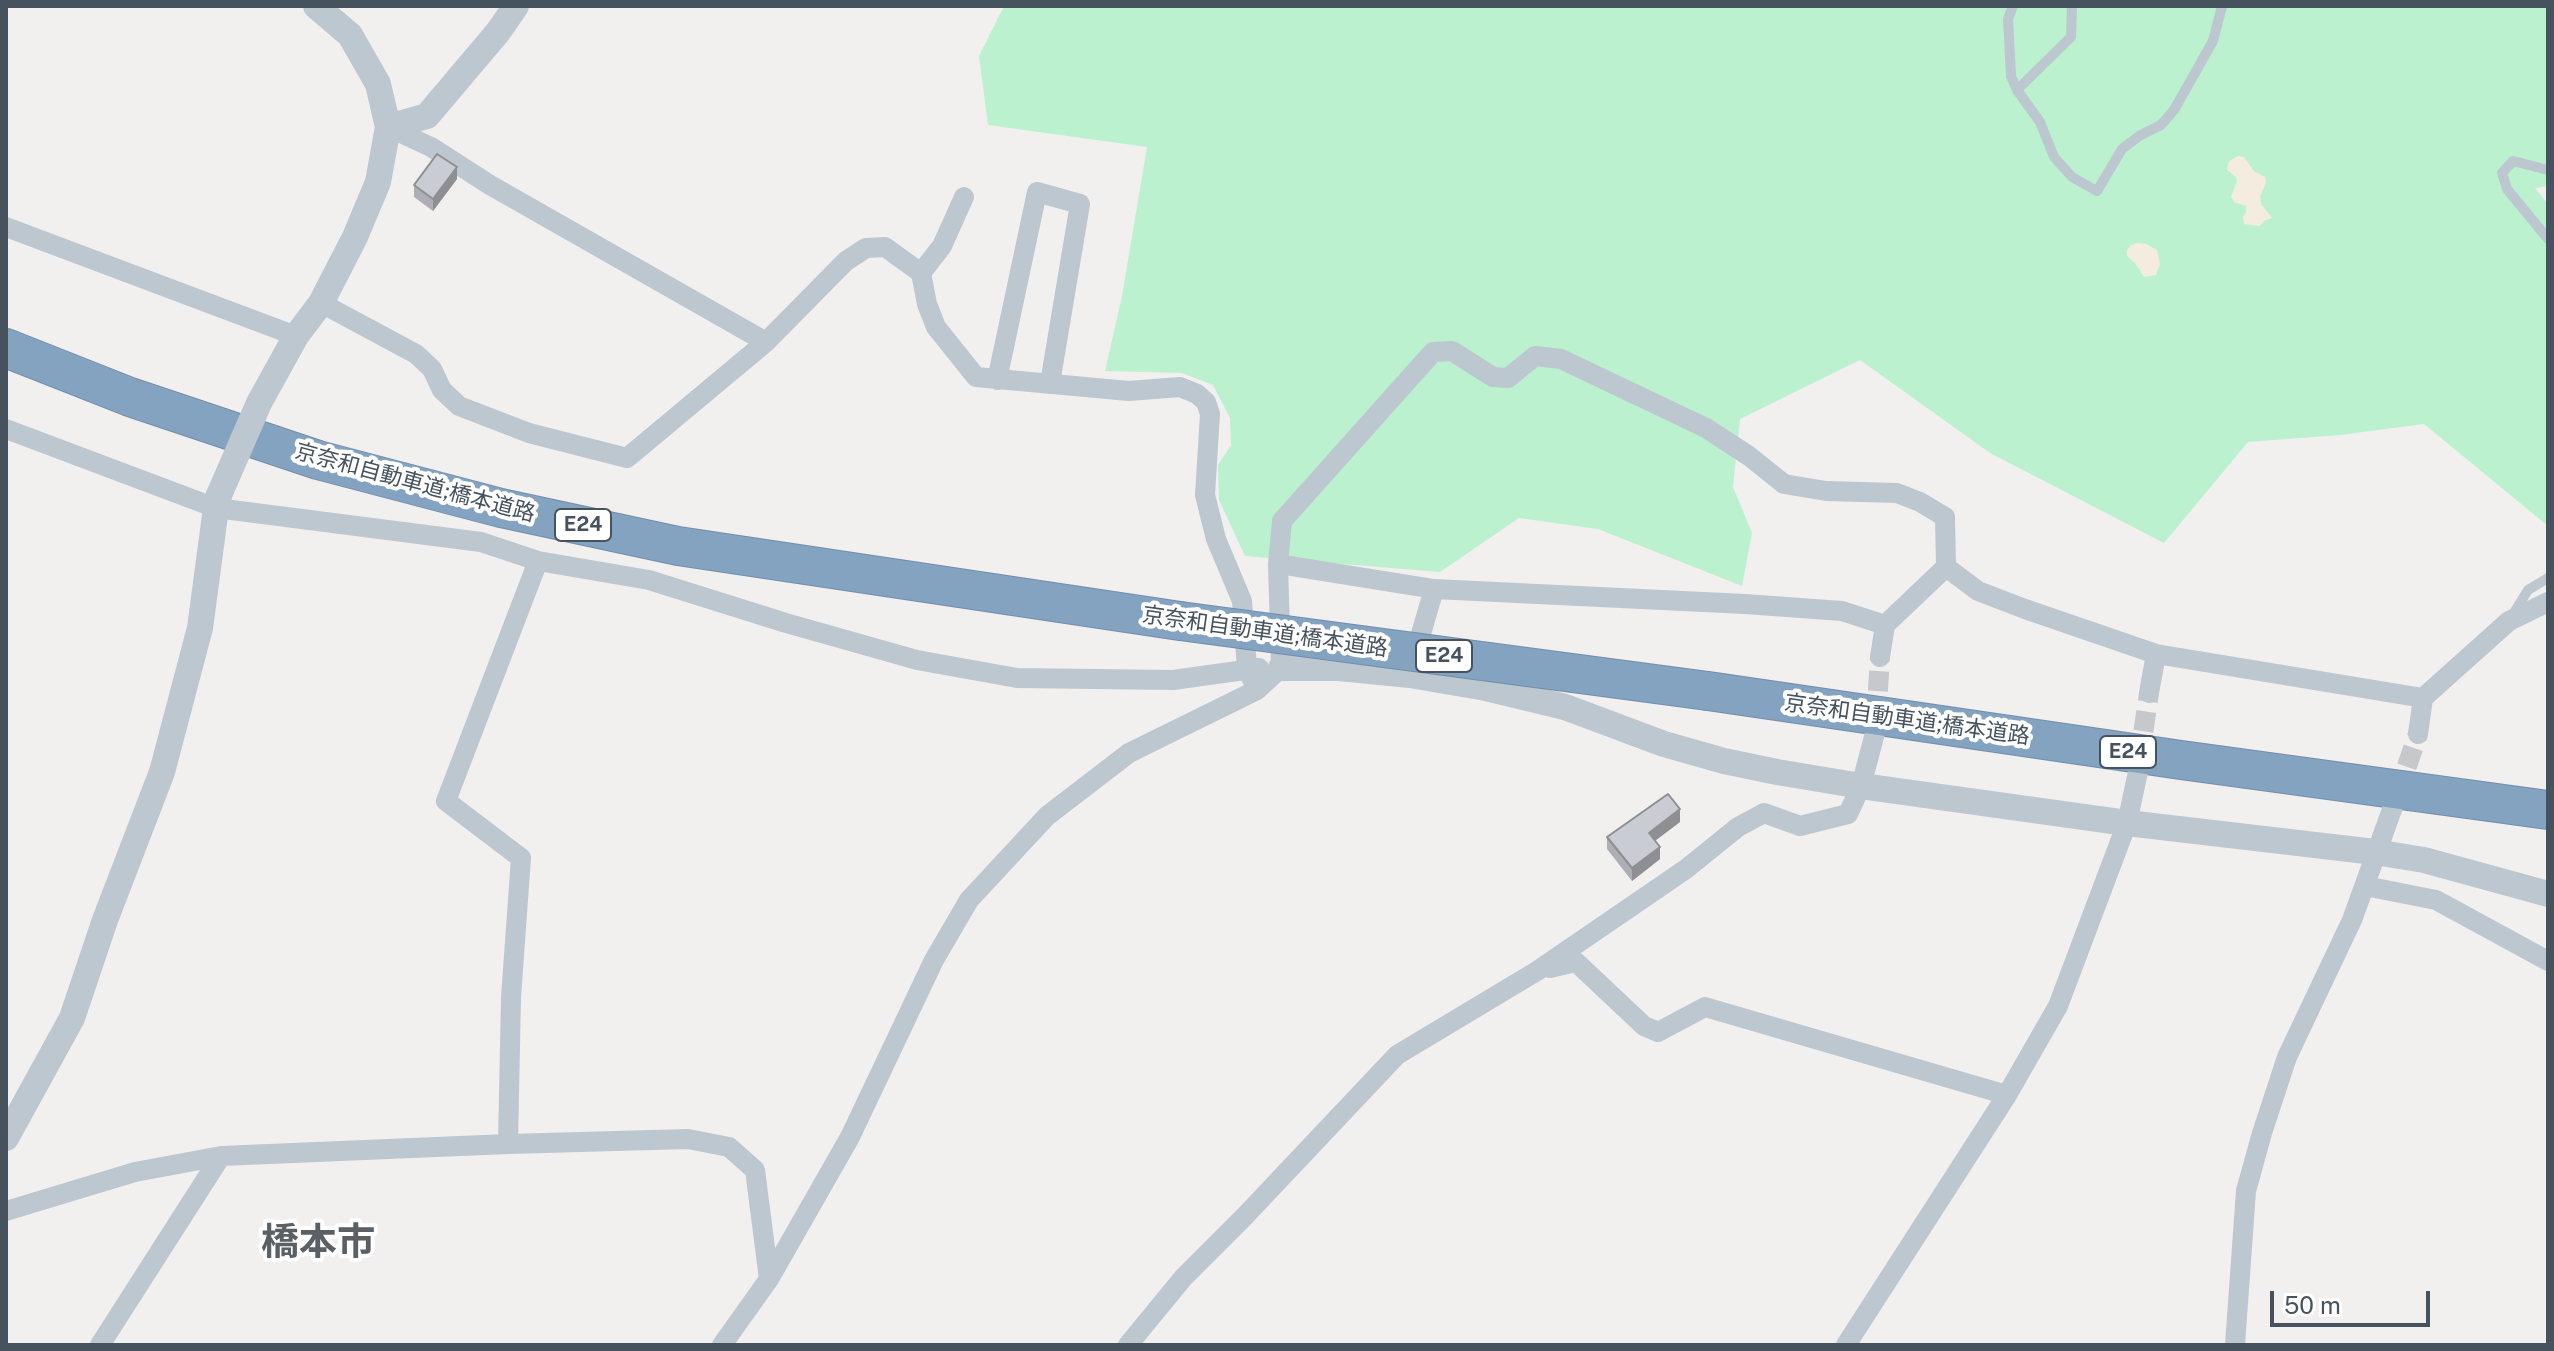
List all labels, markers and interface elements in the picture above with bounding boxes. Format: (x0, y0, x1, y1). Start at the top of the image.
street label: 京奈和自動車道;橋本道路 (292, 438, 538, 528)
road number: E24 (555, 509, 611, 541)
street label: 京奈和自動車道;橋本道路 (1141, 602, 1389, 662)
road number: E24 (1416, 640, 1472, 672)
street label: 京奈和自動車道;橋本道路 (1783, 690, 2031, 750)
road number: E24 (2100, 736, 2156, 768)
district label: 橋本市 (261, 1220, 375, 1266)
scale bar (2274, 1275, 2434, 1325)
text: 50 m (2284, 1291, 2341, 1319)

